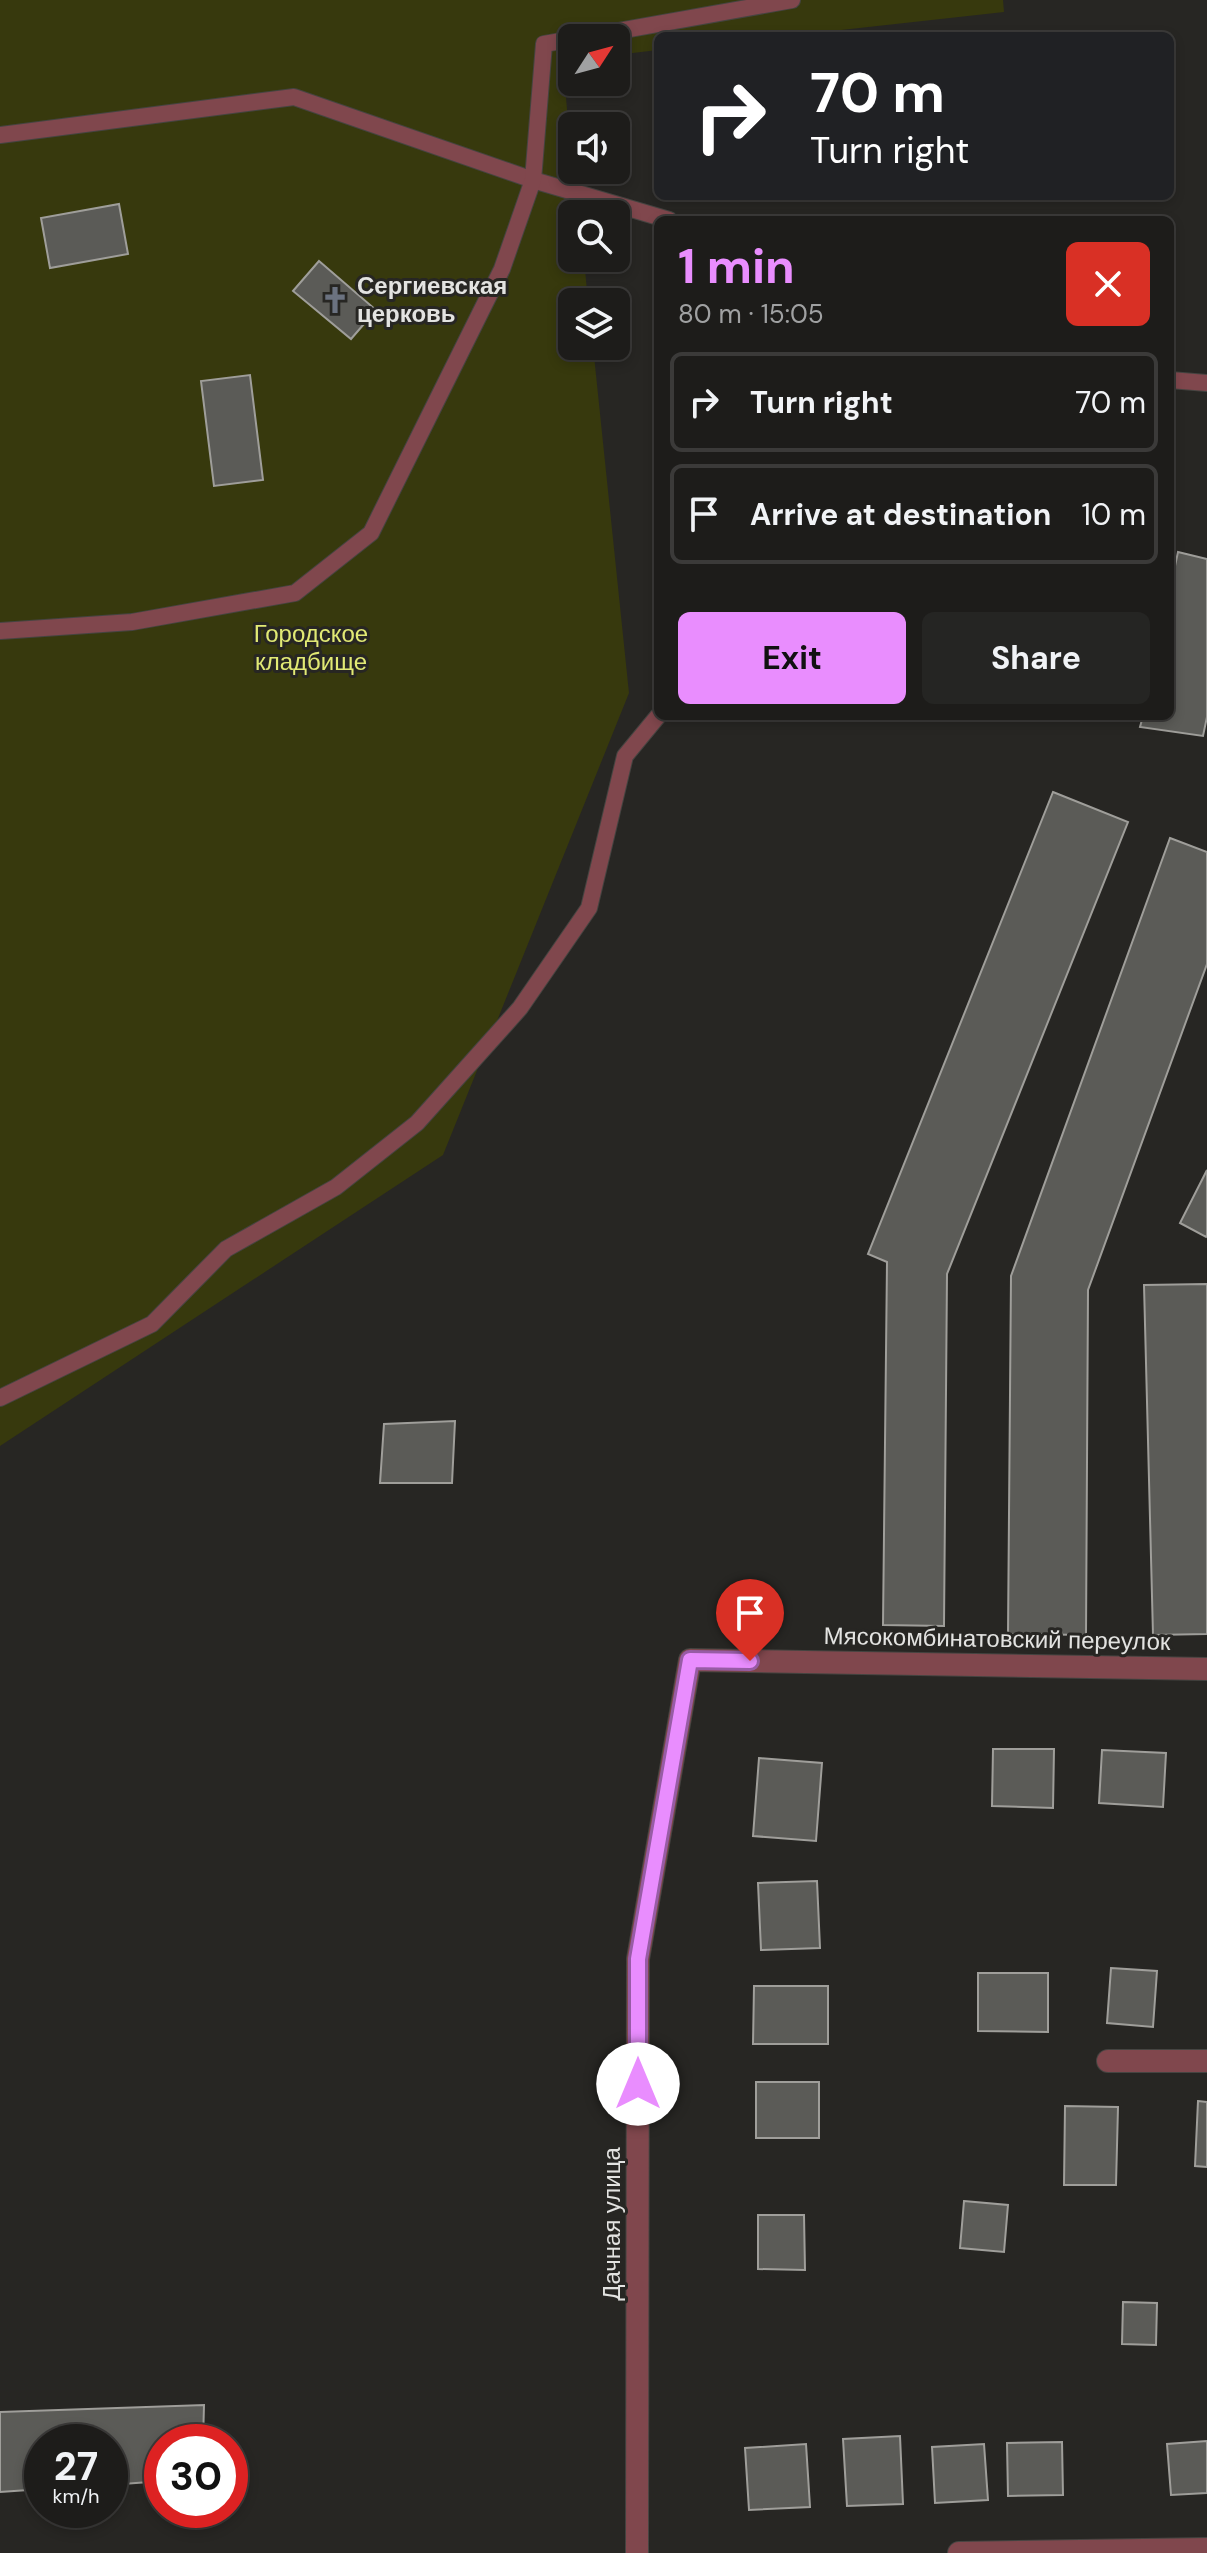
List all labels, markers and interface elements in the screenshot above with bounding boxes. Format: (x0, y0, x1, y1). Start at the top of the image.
north arrow (558, 24, 630, 96)
map controls (558, 24, 630, 360)
text: 70 m (810, 56, 945, 129)
icon: right (678, 64, 782, 168)
button: sound (558, 112, 630, 184)
text: Turn right (810, 127, 969, 174)
button: search (558, 200, 630, 272)
text: 1 min (678, 235, 795, 298)
button: close (1066, 242, 1150, 326)
place label: Сергиевская церковь (357, 270, 507, 329)
church icon: Сергиевская церковь (320, 285, 350, 315)
button: layers (558, 288, 630, 360)
text: 80 m · 15:05 (678, 297, 824, 331)
icon: right (682, 380, 726, 424)
text: Turn right (750, 383, 893, 422)
text: 70 m (1075, 383, 1146, 422)
icon: arrive (682, 492, 726, 536)
text: Arrive at destination (750, 495, 1051, 534)
text: 10 m (1081, 495, 1146, 534)
button: Exit (678, 612, 906, 704)
button: Share (922, 612, 1150, 704)
park label: Городское кладбище (254, 618, 368, 677)
pin (716, 1579, 784, 1661)
icon: arrive (728, 1591, 772, 1635)
street label: Мясокомбинатовский переулок (823, 1620, 1171, 1657)
position arrow (596, 2042, 680, 2126)
street label: Дачная улица (596, 2147, 627, 2301)
speed limit sign: 30 (144, 2424, 248, 2528)
text: 27 (54, 2440, 98, 2492)
text: km/h (52, 2483, 100, 2509)

